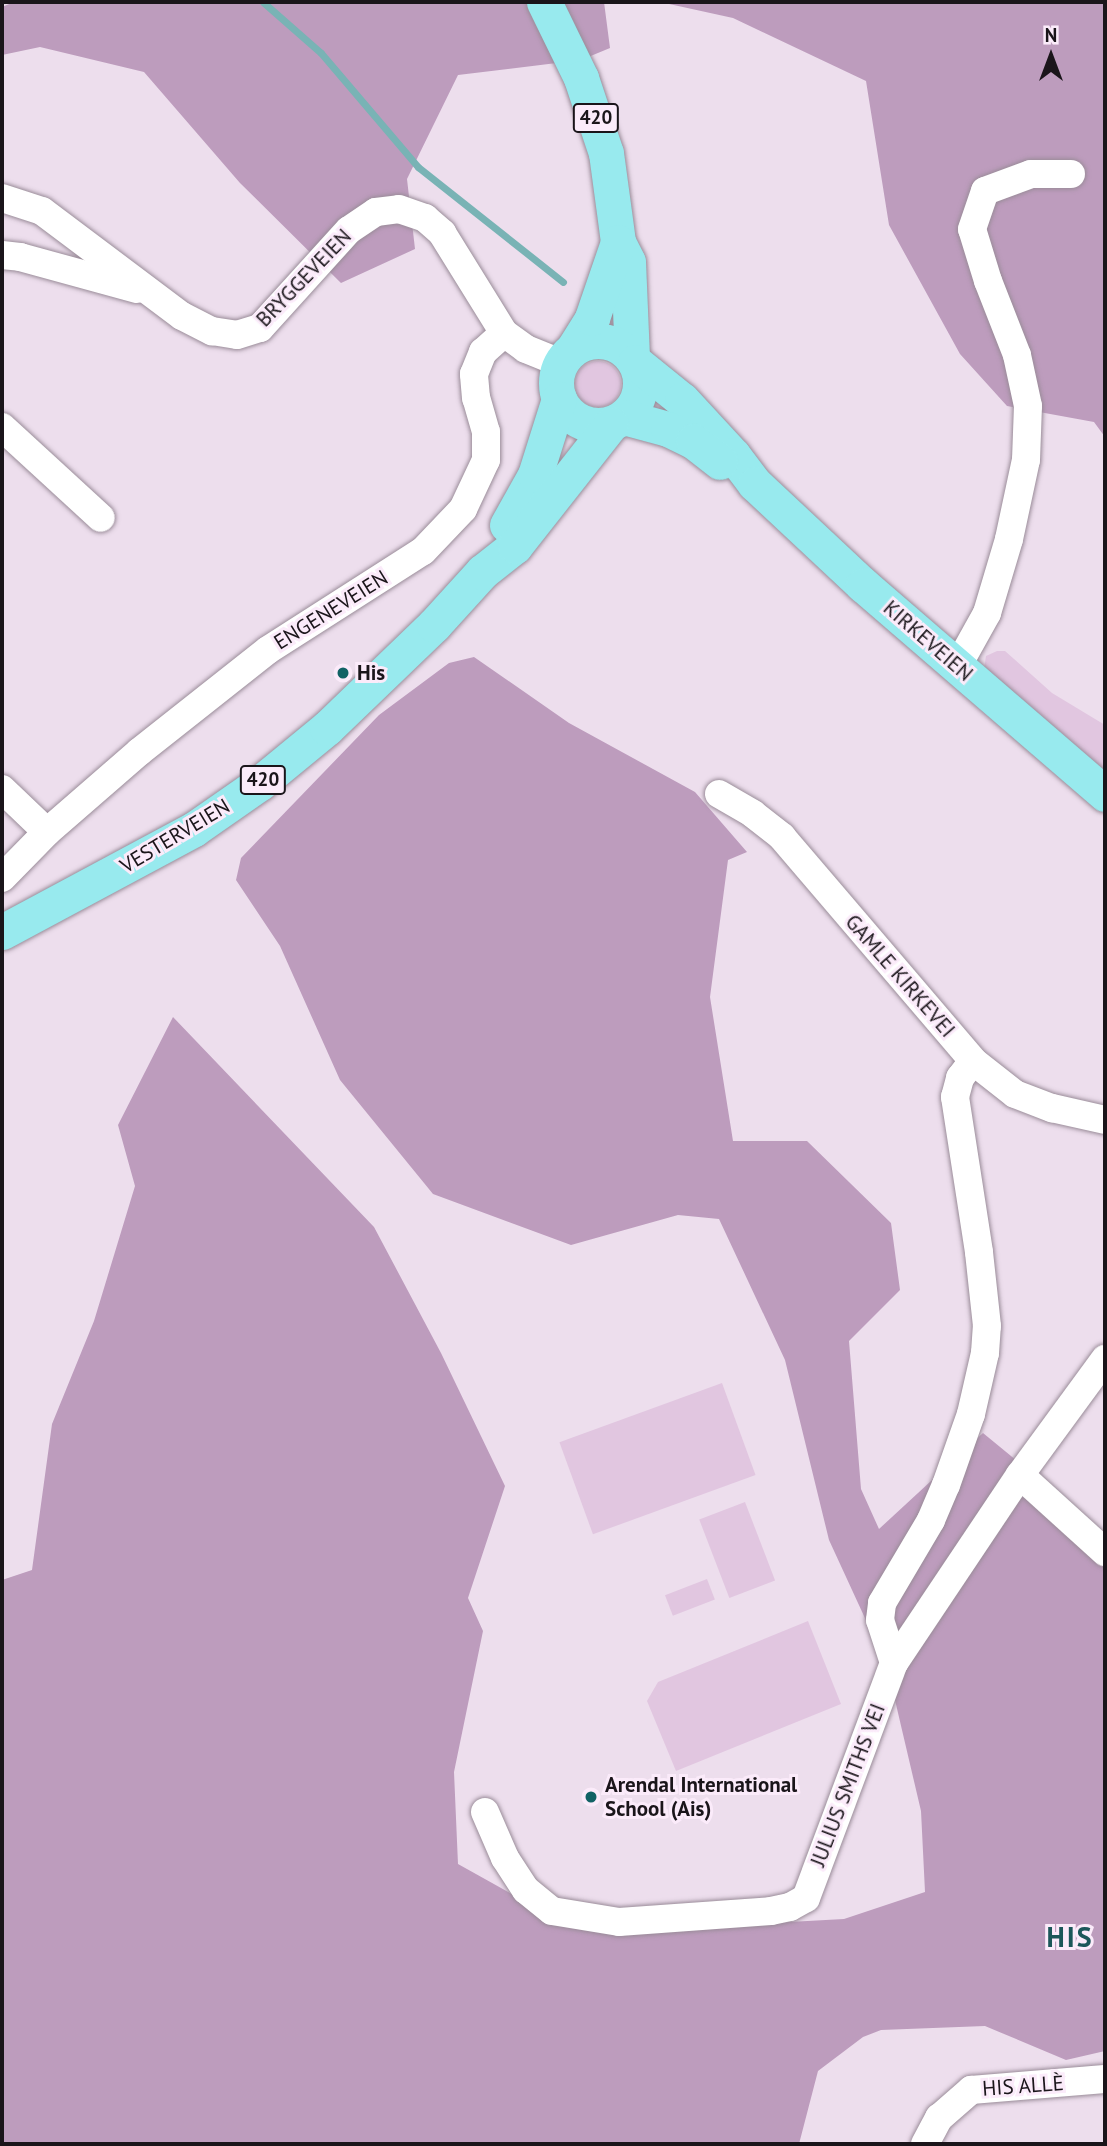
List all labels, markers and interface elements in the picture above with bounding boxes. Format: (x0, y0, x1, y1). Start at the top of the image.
north arrow (1016, 21, 1086, 91)
text: N (1045, 23, 1057, 47)
road number: 420 (572, 102, 620, 134)
street label: BRYGGEVEIEN (251, 224, 357, 332)
street label: ENGENEVEIEN (269, 565, 393, 655)
street label: KIRKEVEIEN (878, 595, 978, 687)
place label: His (357, 660, 385, 686)
marker: His (335, 665, 351, 681)
road number: 420 (238, 764, 288, 796)
street label: VESTERVEIEN (116, 793, 234, 879)
street label: GAMLE KIRKEVEI (840, 910, 960, 1042)
street label: JULIUS SMITHS VEI (805, 1700, 891, 1870)
place label: Arendal International School (Ais) (605, 1772, 797, 1822)
marker: Arendal International School (Ais) (583, 1789, 599, 1805)
district label: HIS (1047, 1920, 1093, 1954)
street label: HIS ALLÈ (981, 2071, 1065, 2101)

